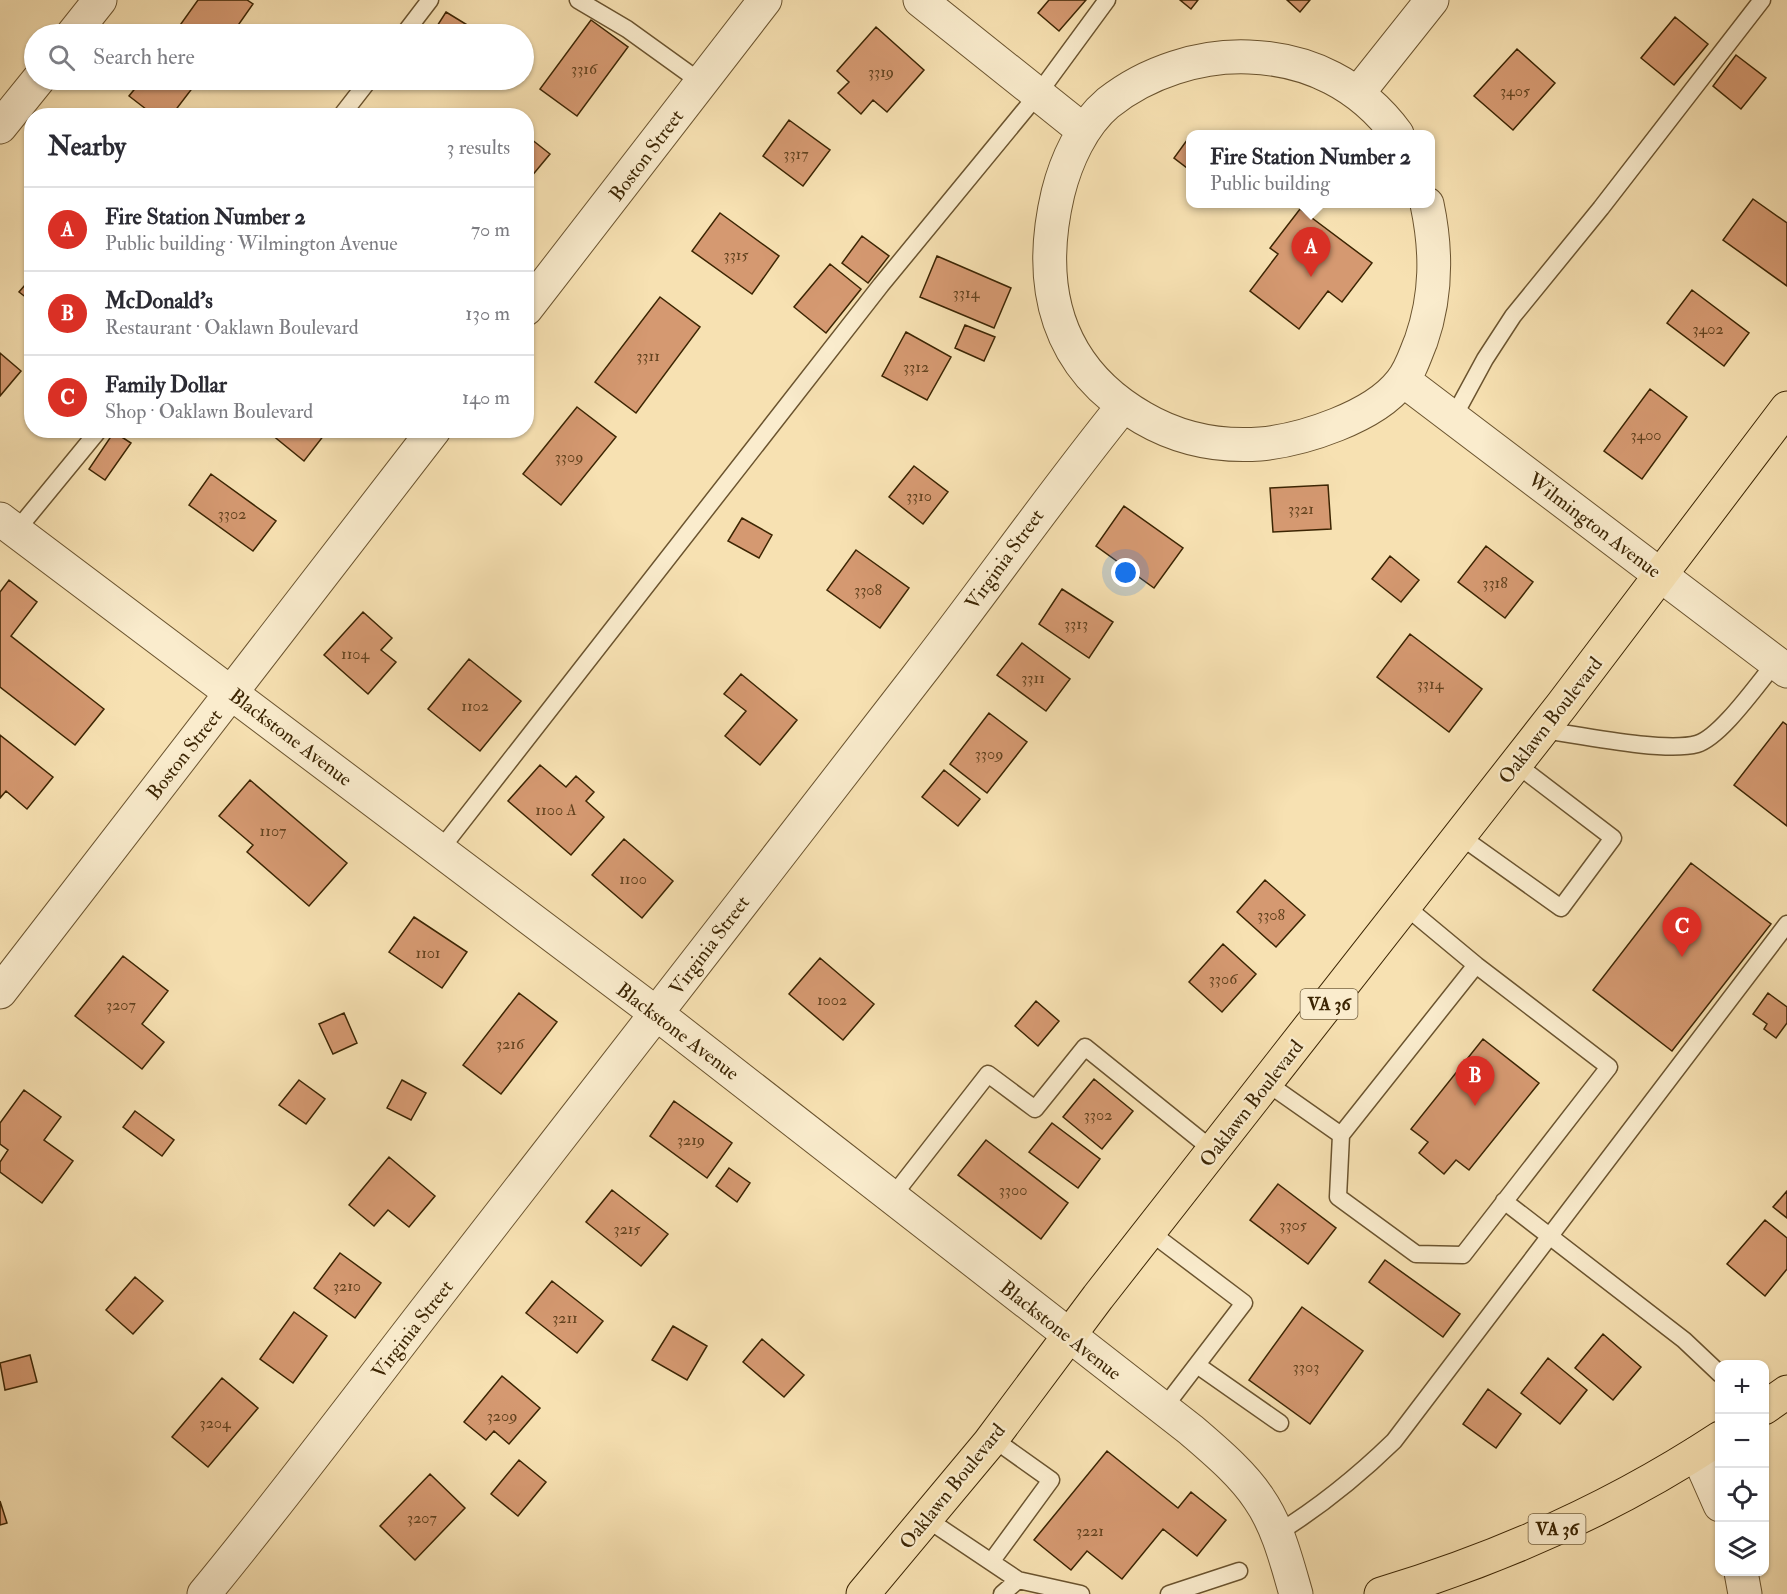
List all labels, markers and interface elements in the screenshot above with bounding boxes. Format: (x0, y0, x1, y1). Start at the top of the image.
search box (24, 24, 534, 90)
icon: search (45, 41, 78, 74)
text: Search here (93, 43, 195, 71)
house number: 3316 (571, 59, 598, 79)
house number: 3319 (868, 62, 894, 82)
house number: 3405 (1500, 81, 1530, 101)
street label: Boston Street (604, 104, 689, 206)
popup (1186, 130, 1435, 208)
text: Nearby (48, 131, 126, 163)
text: 3 results (447, 135, 510, 160)
text: Fire Station Number 2 (1210, 143, 1411, 171)
house number: 3317 (783, 144, 809, 164)
text: Public building (1210, 171, 1330, 196)
text: Fire Station Number 2 (105, 203, 306, 231)
text: A (61, 217, 74, 242)
text: 70 m (471, 217, 510, 242)
pin: A (1292, 228, 1330, 277)
text: Public building · Wilmington Avenue (105, 231, 398, 256)
house number: 3315 (724, 245, 748, 265)
house number: 3314 (953, 283, 981, 303)
text: McDonald's (105, 287, 213, 315)
text: B (61, 301, 74, 326)
text: 130 m (465, 301, 510, 326)
text: Restaurant · Oaklawn Boulevard (105, 315, 359, 340)
house number: 3402 (1692, 319, 1724, 339)
house number: 3311 (636, 346, 660, 366)
house number: 3312 (903, 357, 929, 377)
text: Family Dollar (105, 371, 227, 399)
text: C (60, 385, 75, 410)
text: 140 m (462, 385, 510, 410)
text: Shop · Oaklawn Boulevard (105, 399, 313, 424)
house number: 3400 (1630, 425, 1662, 445)
house number: 3309 (555, 447, 583, 467)
street label: Wilmington Avenue (1522, 467, 1666, 584)
house number: 3310 (906, 486, 932, 506)
house number: 3321 (1288, 499, 1314, 519)
house number: 3302 (218, 504, 246, 524)
street label: Virginia Street (960, 504, 1050, 614)
your location (1111, 558, 1140, 587)
house number: 3318 (1482, 573, 1508, 593)
house number: 3308 (854, 580, 882, 600)
house number: 3313 (1064, 614, 1088, 634)
house number: 1104 (341, 644, 370, 664)
street label: Oaklawn Boulevard (1493, 652, 1608, 789)
house number: 3311 (1021, 668, 1045, 688)
house number: 3314 (1417, 674, 1445, 694)
street label: Blackstone Avenue (224, 683, 357, 792)
house number: 1102 (461, 696, 489, 716)
street label: Boston Street (141, 704, 228, 805)
house number: 3309 (975, 744, 1003, 764)
house number: 1100 A (535, 800, 577, 820)
house number: 1107 (260, 821, 287, 841)
house number: 1100 (619, 869, 647, 889)
street label: Virginia Street (664, 890, 755, 1000)
house number: 3308 (1257, 905, 1285, 925)
pin: C (1662, 908, 1702, 957)
house number: 1101 (415, 943, 441, 963)
house number: 3306 (1209, 969, 1238, 989)
street label: Blackstone Avenue (611, 977, 744, 1086)
road number: VA 36 (1300, 989, 1358, 1019)
house number: 1002 (817, 990, 847, 1010)
house number: 3207 (106, 995, 137, 1015)
house number: 3216 (496, 1034, 525, 1054)
street label: Oaklawn Boulevard (1194, 1035, 1309, 1172)
pin: B (1456, 1056, 1494, 1106)
house number: 3302 (1084, 1105, 1112, 1125)
house number: 3219 (677, 1130, 705, 1150)
house number: 3300 (999, 1180, 1027, 1200)
house number: 3305 (1279, 1215, 1307, 1235)
house number: 3215 (614, 1219, 640, 1239)
street label: Virginia Street (366, 1275, 459, 1384)
street label: Blackstone Avenue (995, 1275, 1127, 1386)
house number: 3210 (333, 1276, 361, 1296)
house number: 3211 (552, 1308, 578, 1328)
house number: 3303 (1293, 1357, 1319, 1377)
map controls (1715, 1360, 1769, 1576)
button: + (1715, 1360, 1769, 1414)
house number: 3209 (487, 1406, 517, 1426)
house number: 3204 (199, 1413, 232, 1433)
button: − (1715, 1414, 1769, 1468)
street label: Oaklawn Boulevard (894, 1418, 1011, 1554)
button: locate (1715, 1468, 1769, 1522)
house number: 3207 (407, 1508, 438, 1528)
road number: VA 36 (1528, 1514, 1586, 1544)
house number: 3221 (1076, 1521, 1104, 1541)
button: layers (1715, 1522, 1769, 1576)

